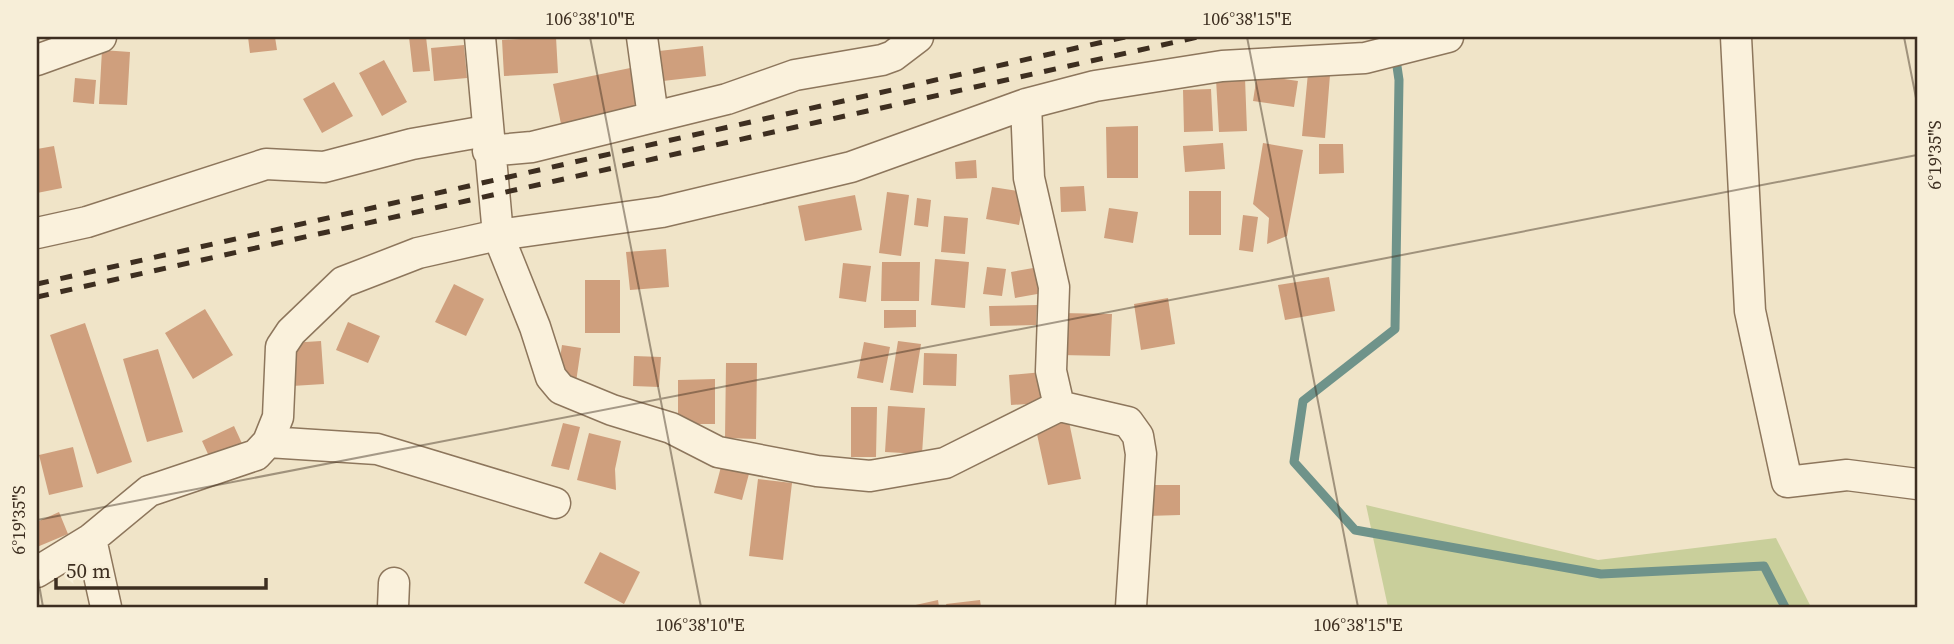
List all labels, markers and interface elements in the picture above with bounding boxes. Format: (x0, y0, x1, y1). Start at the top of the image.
text: 106°38'10"E (545, 6, 635, 31)
text: 106°38'15"E (1202, 6, 1292, 31)
text: 6°19'35"S (1922, 120, 1947, 190)
text: 6°19'35"S (6, 485, 31, 555)
scale bar (56, 546, 266, 590)
text: 50 m (66, 556, 111, 585)
text: 106°38'10"E (655, 612, 745, 637)
text: 106°38'15"E (1313, 612, 1403, 637)

